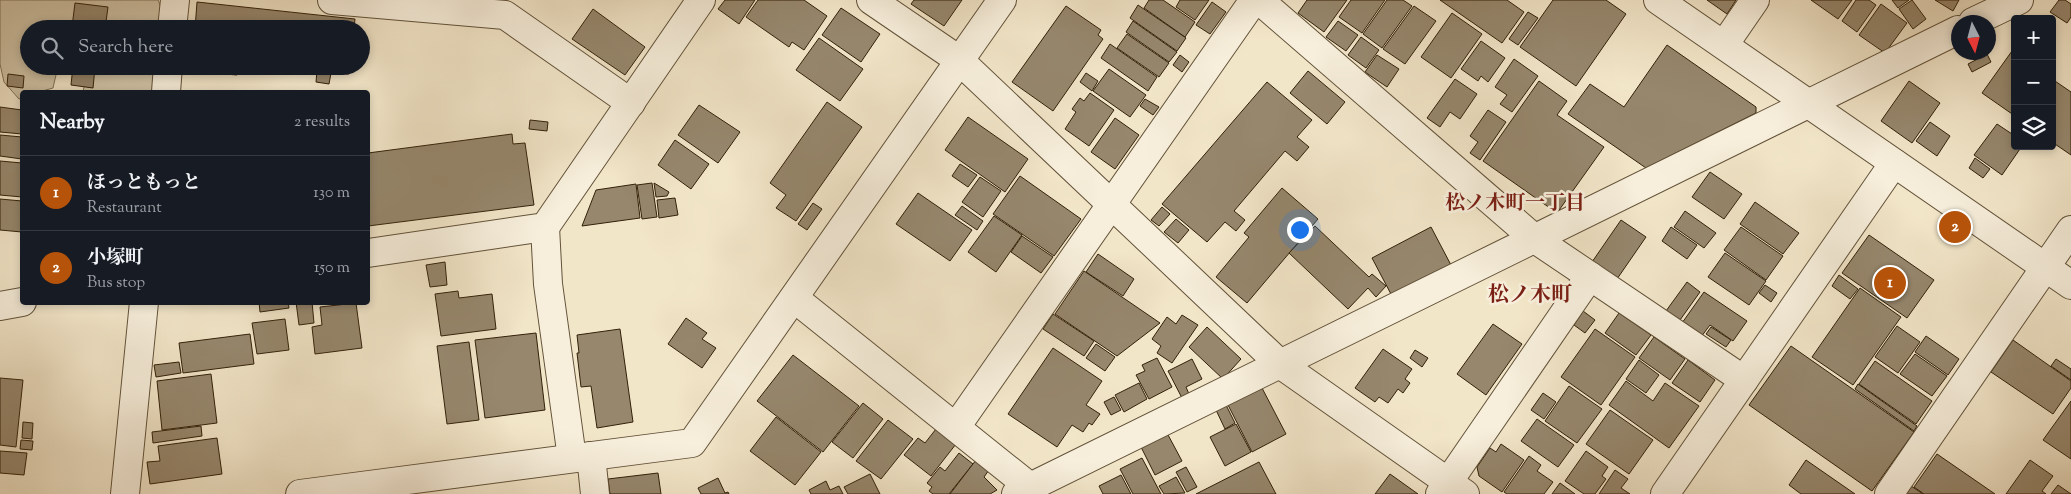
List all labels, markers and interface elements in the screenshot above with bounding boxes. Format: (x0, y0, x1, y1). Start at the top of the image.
north arrow (1951, 15, 1996, 60)
map controls (2011, 15, 2056, 150)
button: + (2011, 15, 2056, 60)
search box (20, 20, 370, 75)
icon: search (38, 34, 66, 62)
text: Search here (78, 34, 173, 61)
button: − (2011, 60, 2056, 105)
button: layers (2011, 105, 2056, 150)
text: Nearby (40, 108, 105, 138)
text: 2 results (294, 111, 350, 134)
text: ほっともっと (87, 170, 201, 197)
text: 1 (53, 182, 59, 205)
text: 130 m (313, 182, 350, 205)
district label: 松ノ木町一丁目 (1445, 190, 1585, 219)
text: Restaurant (87, 197, 162, 220)
pin: 2 (1939, 208, 1971, 246)
your location (1287, 217, 1313, 243)
text: 小塚町 (87, 245, 144, 272)
text: 2 (52, 257, 60, 280)
text: 150 m (314, 257, 350, 280)
pin: 1 (1874, 264, 1906, 302)
text: Bus stop (87, 272, 145, 295)
district label: 松ノ木町 (1488, 281, 1572, 311)

